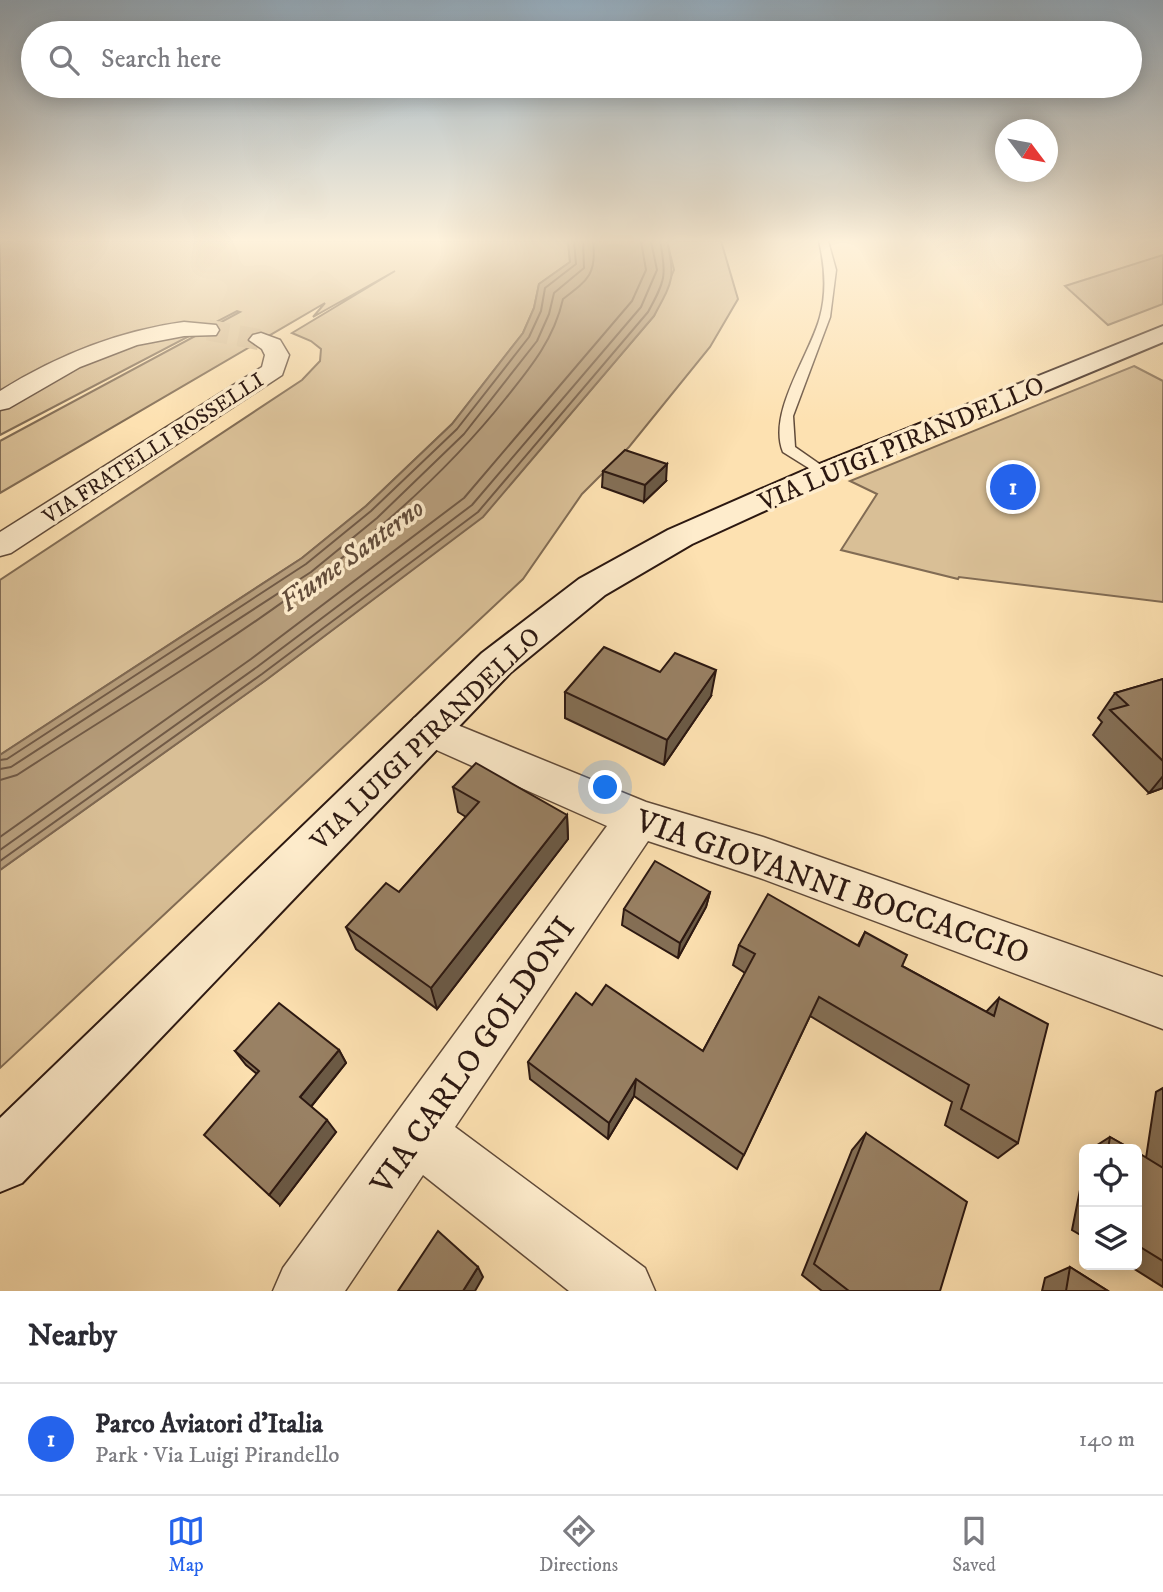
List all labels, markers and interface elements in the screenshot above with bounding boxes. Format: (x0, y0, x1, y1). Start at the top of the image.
search box (21, 21, 1142, 98)
icon: search (45, 41, 83, 79)
text: Search here (101, 43, 221, 76)
north arrow (995, 119, 1058, 182)
street label: VIA FRATELLI ROSSELLI (37, 368, 269, 531)
street label: VIA LUIGI PIRANDELLO (753, 369, 1049, 520)
pin: 1 (990, 461, 1036, 513)
water label: Fiume Santerno (272, 491, 431, 620)
street label: VIA LUIGI PIRANDELLO (303, 621, 548, 858)
your location (588, 770, 622, 804)
street label: VIA GIOVANNI BOCCACCIO (629, 801, 1034, 974)
street label: VIA CARLO GOLDONI (362, 910, 585, 1203)
map controls (1079, 1144, 1142, 1270)
button: locate (1079, 1144, 1142, 1207)
button: layers (1079, 1207, 1142, 1270)
text: Nearby (28, 1318, 117, 1355)
text: Parco Aviatori d'Italia (95, 1408, 323, 1441)
text: 1 (47, 1425, 55, 1454)
text: 140 m (1079, 1425, 1135, 1454)
text: Park · Via Luigi Pirandello (95, 1441, 340, 1470)
tab: Map (167, 1512, 205, 1577)
tab: Directions (539, 1512, 618, 1577)
tab: Saved (952, 1512, 996, 1577)

